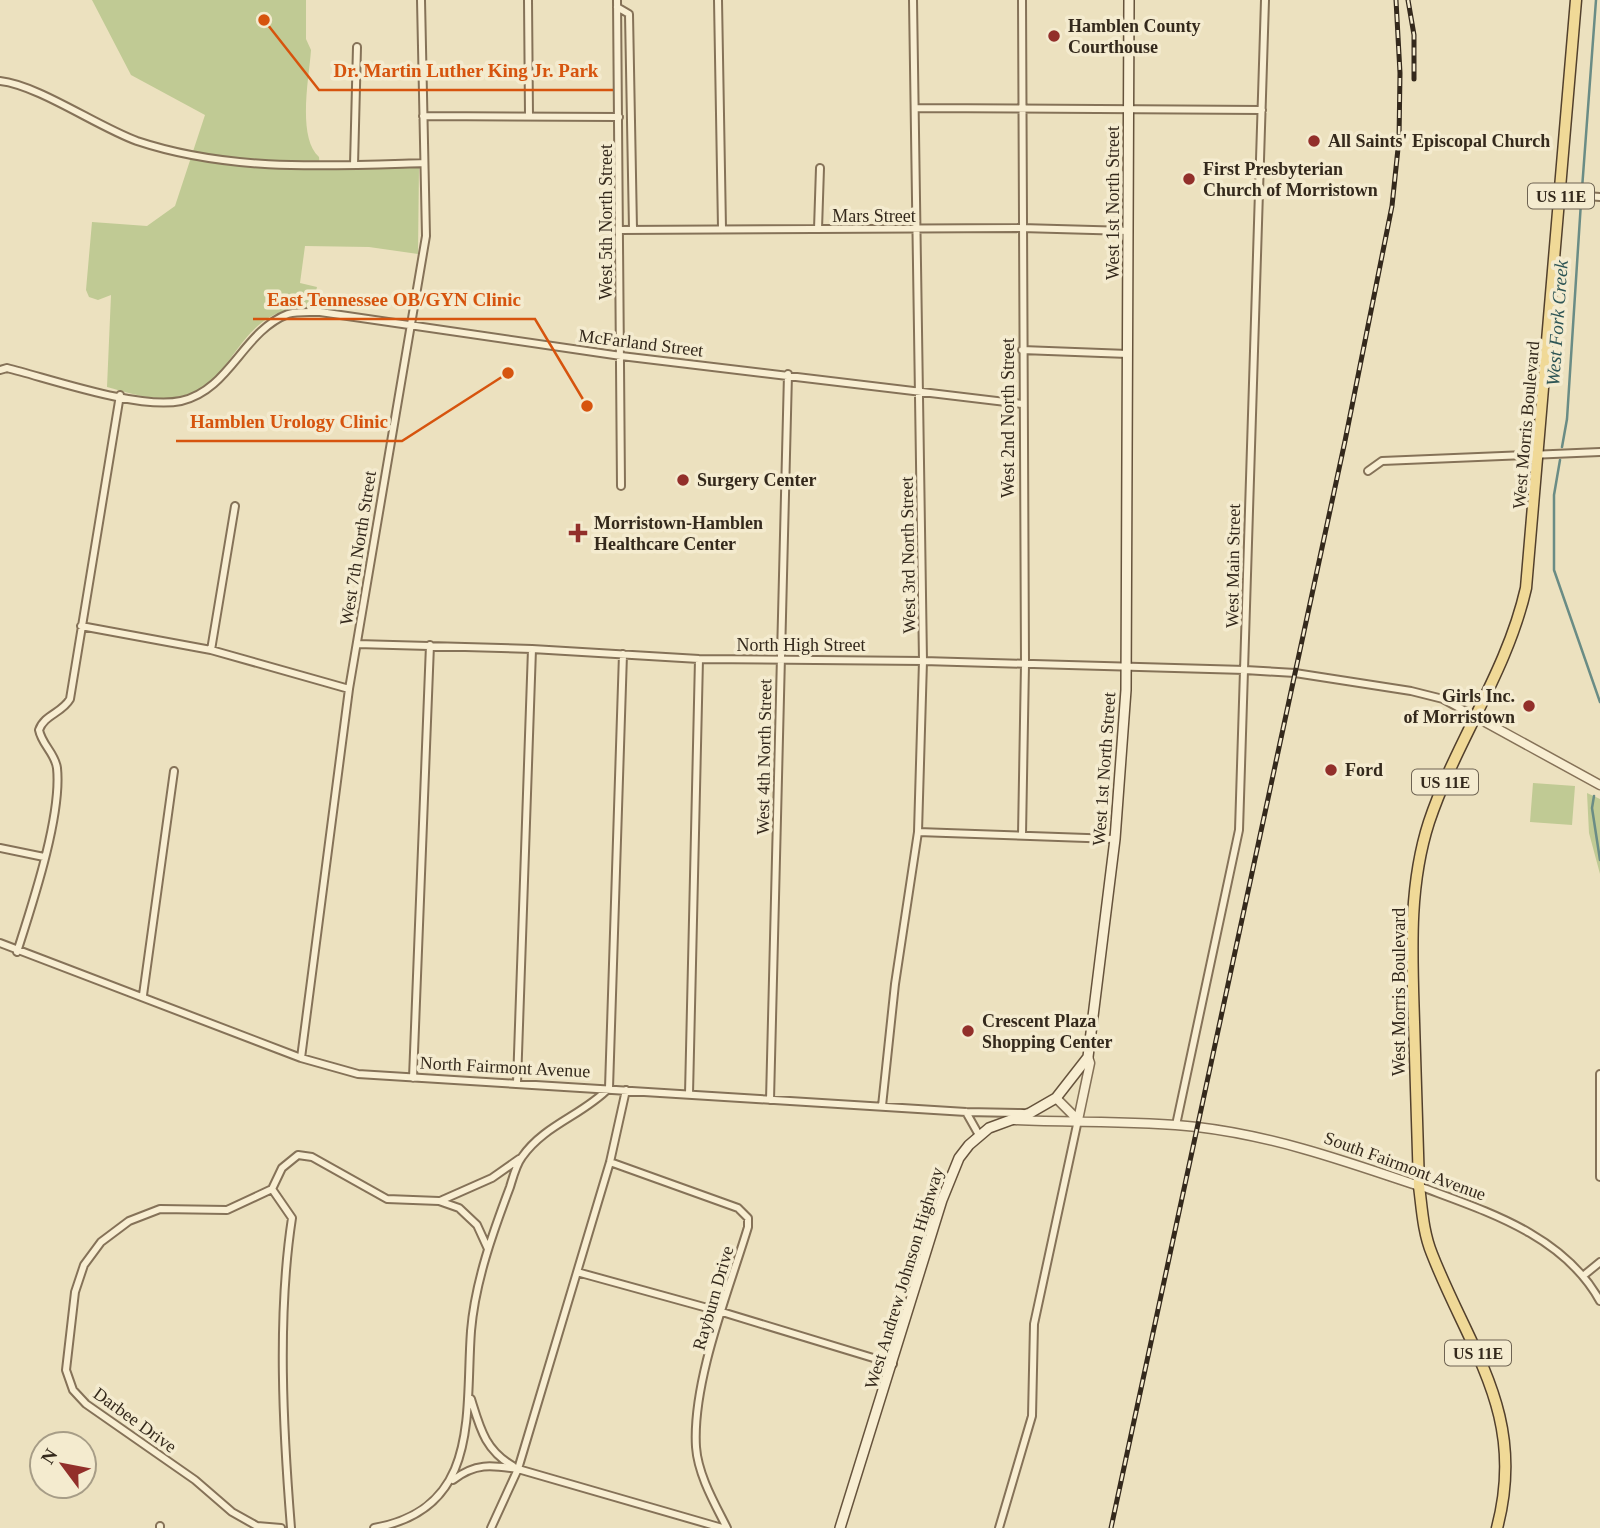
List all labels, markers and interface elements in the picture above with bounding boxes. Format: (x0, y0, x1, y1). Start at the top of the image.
place label: Hamblen County Courthouse (1068, 16, 1201, 57)
marker: Hamblen County Courthouse (1046, 28, 1062, 44)
callout: Dr. Martin Luther King Jr. Park (319, 50, 613, 90)
text: Dr. Martin Luther King Jr. Park (334, 60, 599, 81)
street label: West 1st North Street (1103, 126, 1123, 280)
place label: All Saints' Episcopal Church (1328, 131, 1550, 151)
marker: All Saints' Episcopal Church (1306, 133, 1322, 149)
street label: West 5th North Street (596, 144, 616, 300)
place label: First Presbyterian Church of Morristown (1203, 159, 1378, 200)
marker: First Presbyterian Church of Morristown (1181, 171, 1197, 187)
road number: US 11E (1528, 184, 1594, 208)
street label: Mars Street (832, 206, 916, 226)
water label: West Fork Creek (1542, 259, 1572, 387)
callout: East Tennessee OB/GYN Clinic (253, 279, 535, 319)
text: East Tennessee OB/GYN Clinic (267, 289, 521, 310)
street label: McFarland Street (578, 325, 704, 361)
street label: West 2nd North Street (998, 338, 1018, 498)
street label: West Morris Boulevard (1509, 340, 1543, 510)
callout: Hamblen Urology Clinic (176, 401, 402, 441)
text: Hamblen Urology Clinic (190, 411, 388, 432)
street label: West 7th North Street (336, 469, 380, 627)
place label: Surgery Center (697, 470, 816, 490)
marker: Surgery Center (675, 472, 691, 488)
street label: West 3rd North Street (897, 476, 919, 634)
street label: West Main Street (1222, 504, 1244, 628)
place label: Morristown-Hamblen Healthcare Center (594, 513, 763, 554)
marker: Morristown-Hamblen Healthcare Center (568, 523, 588, 543)
street label: North High Street (737, 635, 865, 655)
street label: West 4th North Street (753, 679, 775, 835)
place label: Girls Inc. of Morristown (1404, 686, 1515, 727)
street label: West 1st North Street (1089, 691, 1119, 847)
marker: Girls Inc. of Morristown (1521, 698, 1537, 714)
place label: Ford (1345, 760, 1383, 780)
marker: Ford (1323, 762, 1339, 778)
road number: US 11E (1412, 769, 1478, 794)
street label: West Morris Boulevard (1389, 908, 1409, 1076)
place label: Crescent Plaza Shopping Center (982, 1011, 1113, 1052)
marker: Crescent Plaza Shopping Center (960, 1023, 976, 1039)
street label: North Fairmont Avenue (419, 1053, 591, 1081)
street label: South Fairmont Avenue (1321, 1127, 1489, 1205)
street label: West Andrew Johnson Highway (861, 1165, 947, 1391)
street label: Rayburn Drive (689, 1244, 737, 1352)
road number: US 11E (1445, 1340, 1511, 1366)
street label: Darbee Drive (90, 1383, 180, 1457)
north arrow (28, 1430, 98, 1500)
text: N (36, 1445, 62, 1468)

